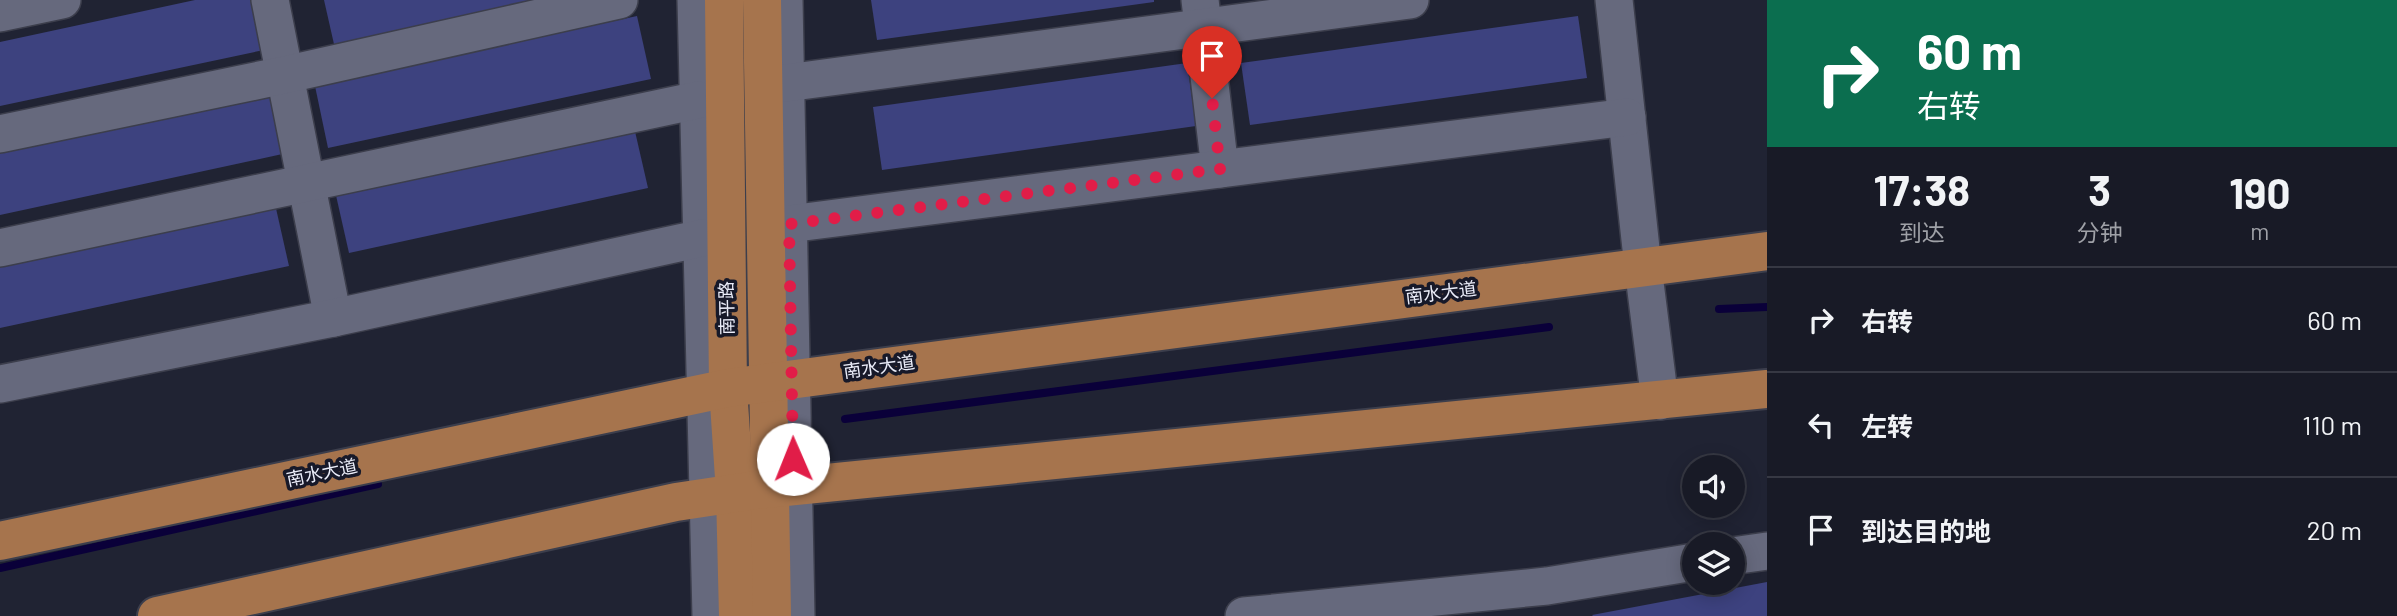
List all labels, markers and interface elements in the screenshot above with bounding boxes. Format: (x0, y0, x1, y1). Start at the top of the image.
text: 60 m (1917, 21, 2022, 80)
pin (1182, 26, 1242, 98)
icon: right (1802, 28, 1893, 119)
icon: arrive (1193, 37, 1231, 75)
text: 右转 (1917, 86, 1981, 124)
text: 17:38 (1874, 164, 1970, 214)
text: 3 (2088, 164, 2111, 214)
text: 190 (2229, 167, 2290, 217)
text: m (2250, 217, 2269, 245)
text: 到达 (1899, 218, 1945, 246)
text: 分钟 (2077, 218, 2123, 246)
street label: 南水大道 (1404, 277, 1478, 307)
street label: 南平路 (715, 281, 737, 335)
icon: right (1802, 301, 1840, 339)
text: 60 m (2307, 304, 2362, 335)
text: 右转 (1861, 305, 1913, 336)
street label: 南水大道 (842, 350, 916, 382)
icon: left (1802, 406, 1840, 444)
text: 110 m (2302, 409, 2362, 440)
text: 左转 (1861, 410, 1913, 441)
position arrow (756, 422, 830, 496)
street label: 南水大道 (284, 454, 359, 490)
map controls (1682, 455, 1745, 595)
button: sound (1682, 455, 1745, 518)
icon: arrive (1802, 511, 1840, 549)
text: 20 m (2307, 514, 2362, 545)
text: 到达目的地 (1861, 515, 1991, 546)
button: layers (1682, 532, 1745, 595)

